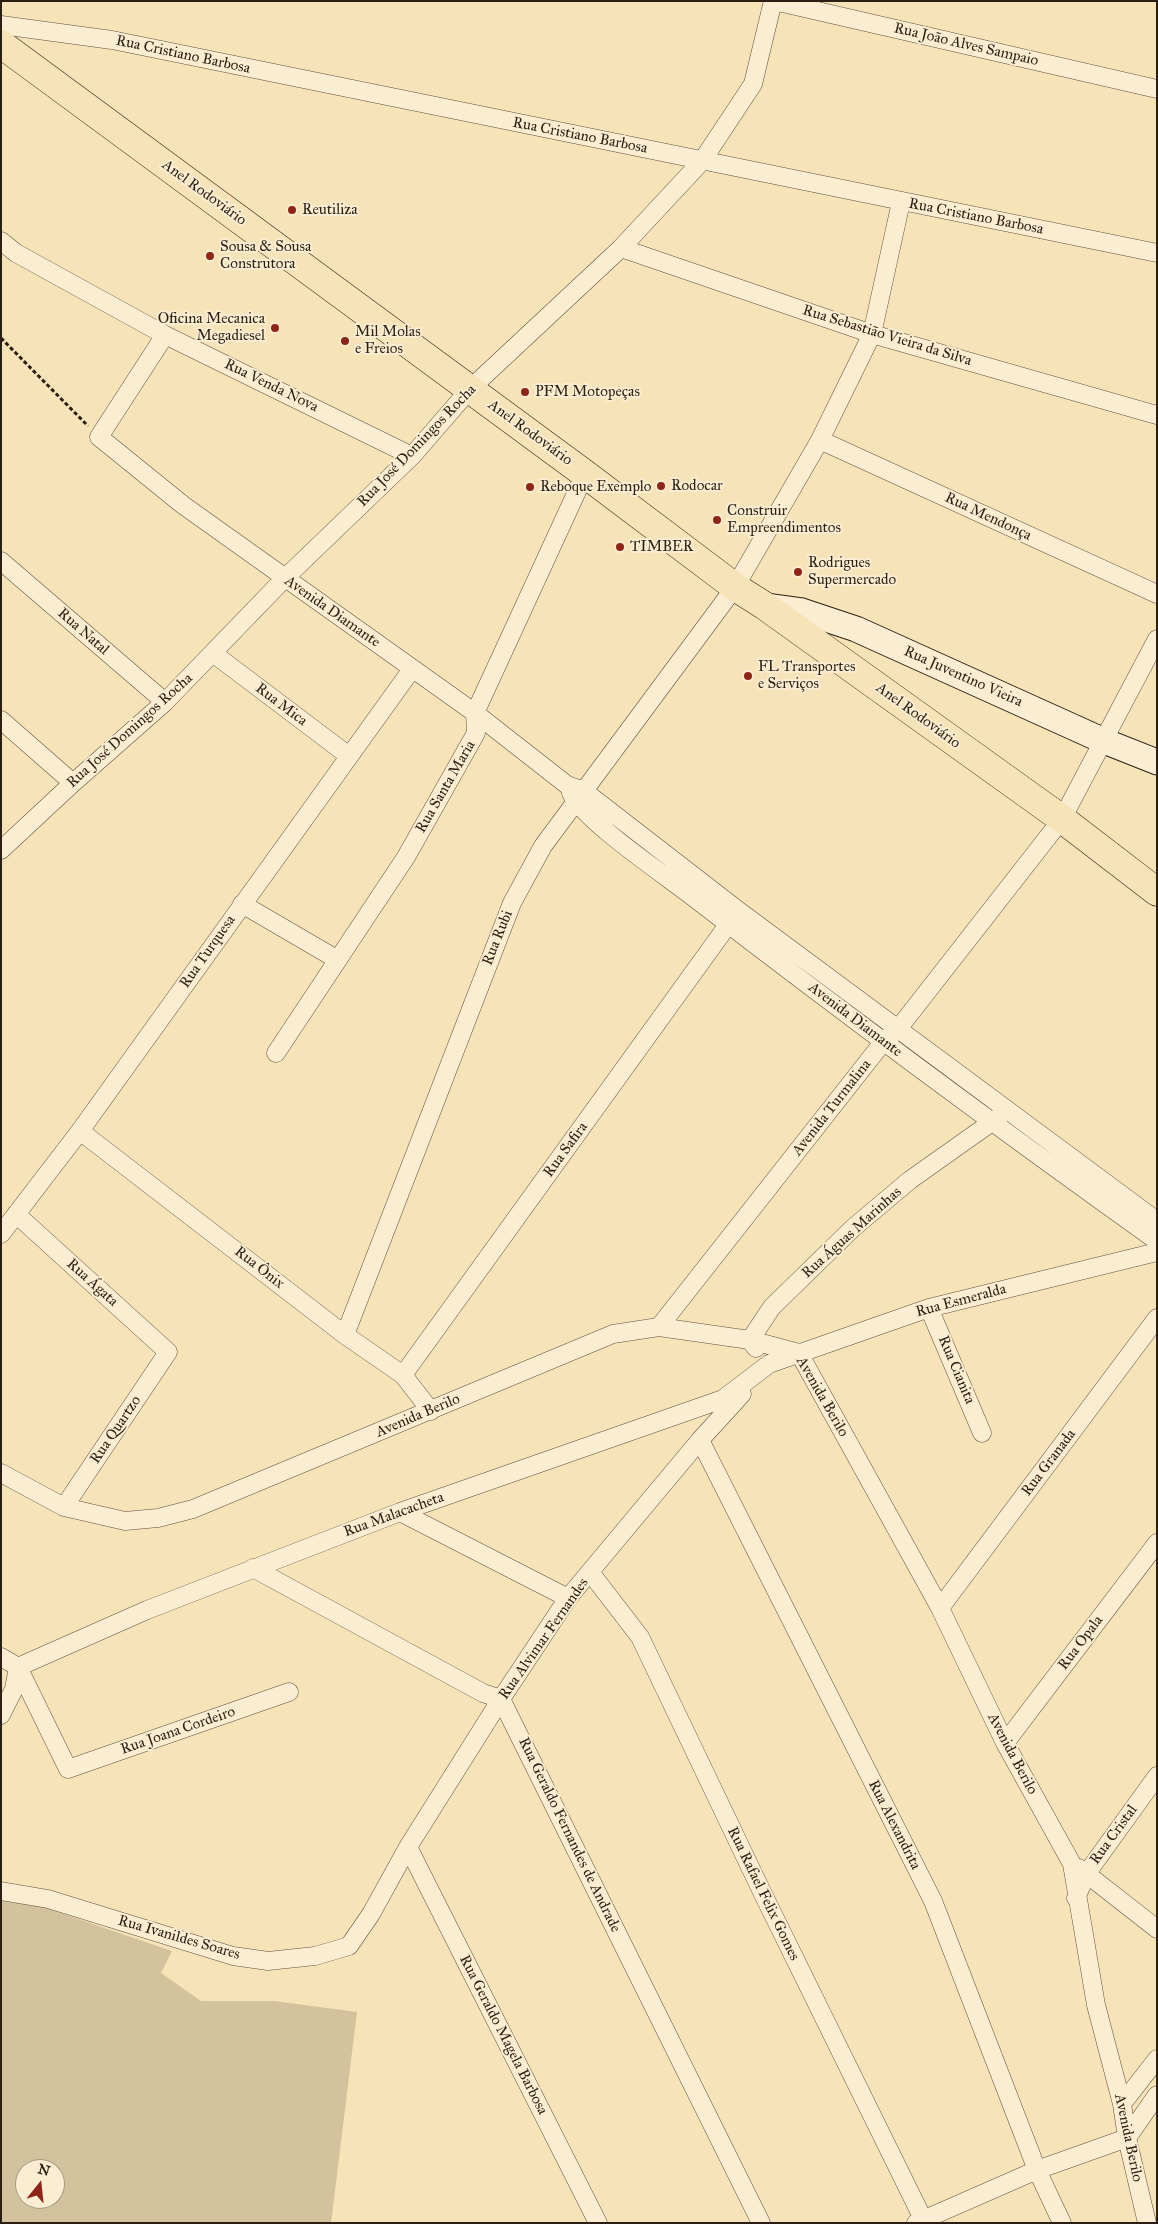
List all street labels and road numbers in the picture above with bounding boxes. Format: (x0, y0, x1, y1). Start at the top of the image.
street label: Rua João Alves Sampaio (892, 20, 1040, 70)
street label: Rua Cristiano Barbosa (114, 32, 252, 78)
street label: Rua Cristiano Barbosa (511, 114, 649, 158)
street label: Anel Rodoviário (158, 156, 250, 230)
street label: Rua Cristiano Barbosa (907, 195, 1045, 239)
street label: Rua Sebastião Vieira da Silva (800, 302, 974, 370)
street label: Rua Venda Nova (221, 355, 321, 417)
street label: Rua José Domingos Rocha (354, 381, 480, 511)
street label: Anel Rodoviário (484, 396, 576, 470)
street label: Rua Mendonça (942, 489, 1034, 545)
street label: Avenida Diamante (281, 572, 383, 652)
street label: Rua Natal (54, 605, 112, 659)
street label: Rua Juventino Vieira (901, 643, 1025, 711)
street label: Rua José Domingos Rocha (63, 670, 197, 792)
street label: Anel Rodoviário (872, 679, 964, 753)
street label: Rua Mica (252, 680, 310, 730)
street label: Rua Santa Maria (412, 738, 480, 836)
street label: Rua Rubi (479, 908, 517, 968)
street label: Rua Turquesa (176, 912, 240, 992)
street label: Avenida Diamante (805, 979, 905, 1061)
street label: Avenida Turmalina (789, 1056, 875, 1160)
street label: Rua Safira (540, 1119, 592, 1181)
street label: Rua Águas Marinhas (798, 1183, 906, 1283)
street label: Rua Ônix (230, 1243, 288, 1293)
street label: Rua Ágata (63, 1255, 121, 1311)
street label: Rua Esmeralda (914, 1280, 1008, 1322)
street label: Rua Cianita (934, 1333, 978, 1407)
street label: Avenida Berilo (792, 1354, 852, 1440)
street label: Avenida Berilo (373, 1390, 463, 1442)
street label: Rua Quartzo (87, 1392, 145, 1468)
street label: Rua Granada (1018, 1426, 1080, 1500)
street label: Rua Malacacheta (341, 1489, 447, 1541)
street label: Rua Alvimar Fernandes (495, 1575, 593, 1703)
street label: Rua Opala (1055, 1612, 1107, 1674)
street label: Rua Joana Cordeiro (118, 1703, 238, 1759)
street label: Avenida Berilo (983, 1710, 1041, 1798)
street label: Rua Geraldo Fernandes de Andrade (514, 1735, 624, 1935)
street label: Rua Alexandrita (864, 1777, 924, 1873)
street label: Rua Cristal (1086, 1802, 1142, 1868)
street label: Rua Rafael Felix Gomes (723, 1824, 803, 1964)
street label: Rua Ivanildes Soares (116, 1912, 242, 1964)
street label: Rua Geraldo Magela Barbosa (455, 1952, 551, 2118)
street label: Avenida Berilo (1110, 2092, 1146, 2184)

